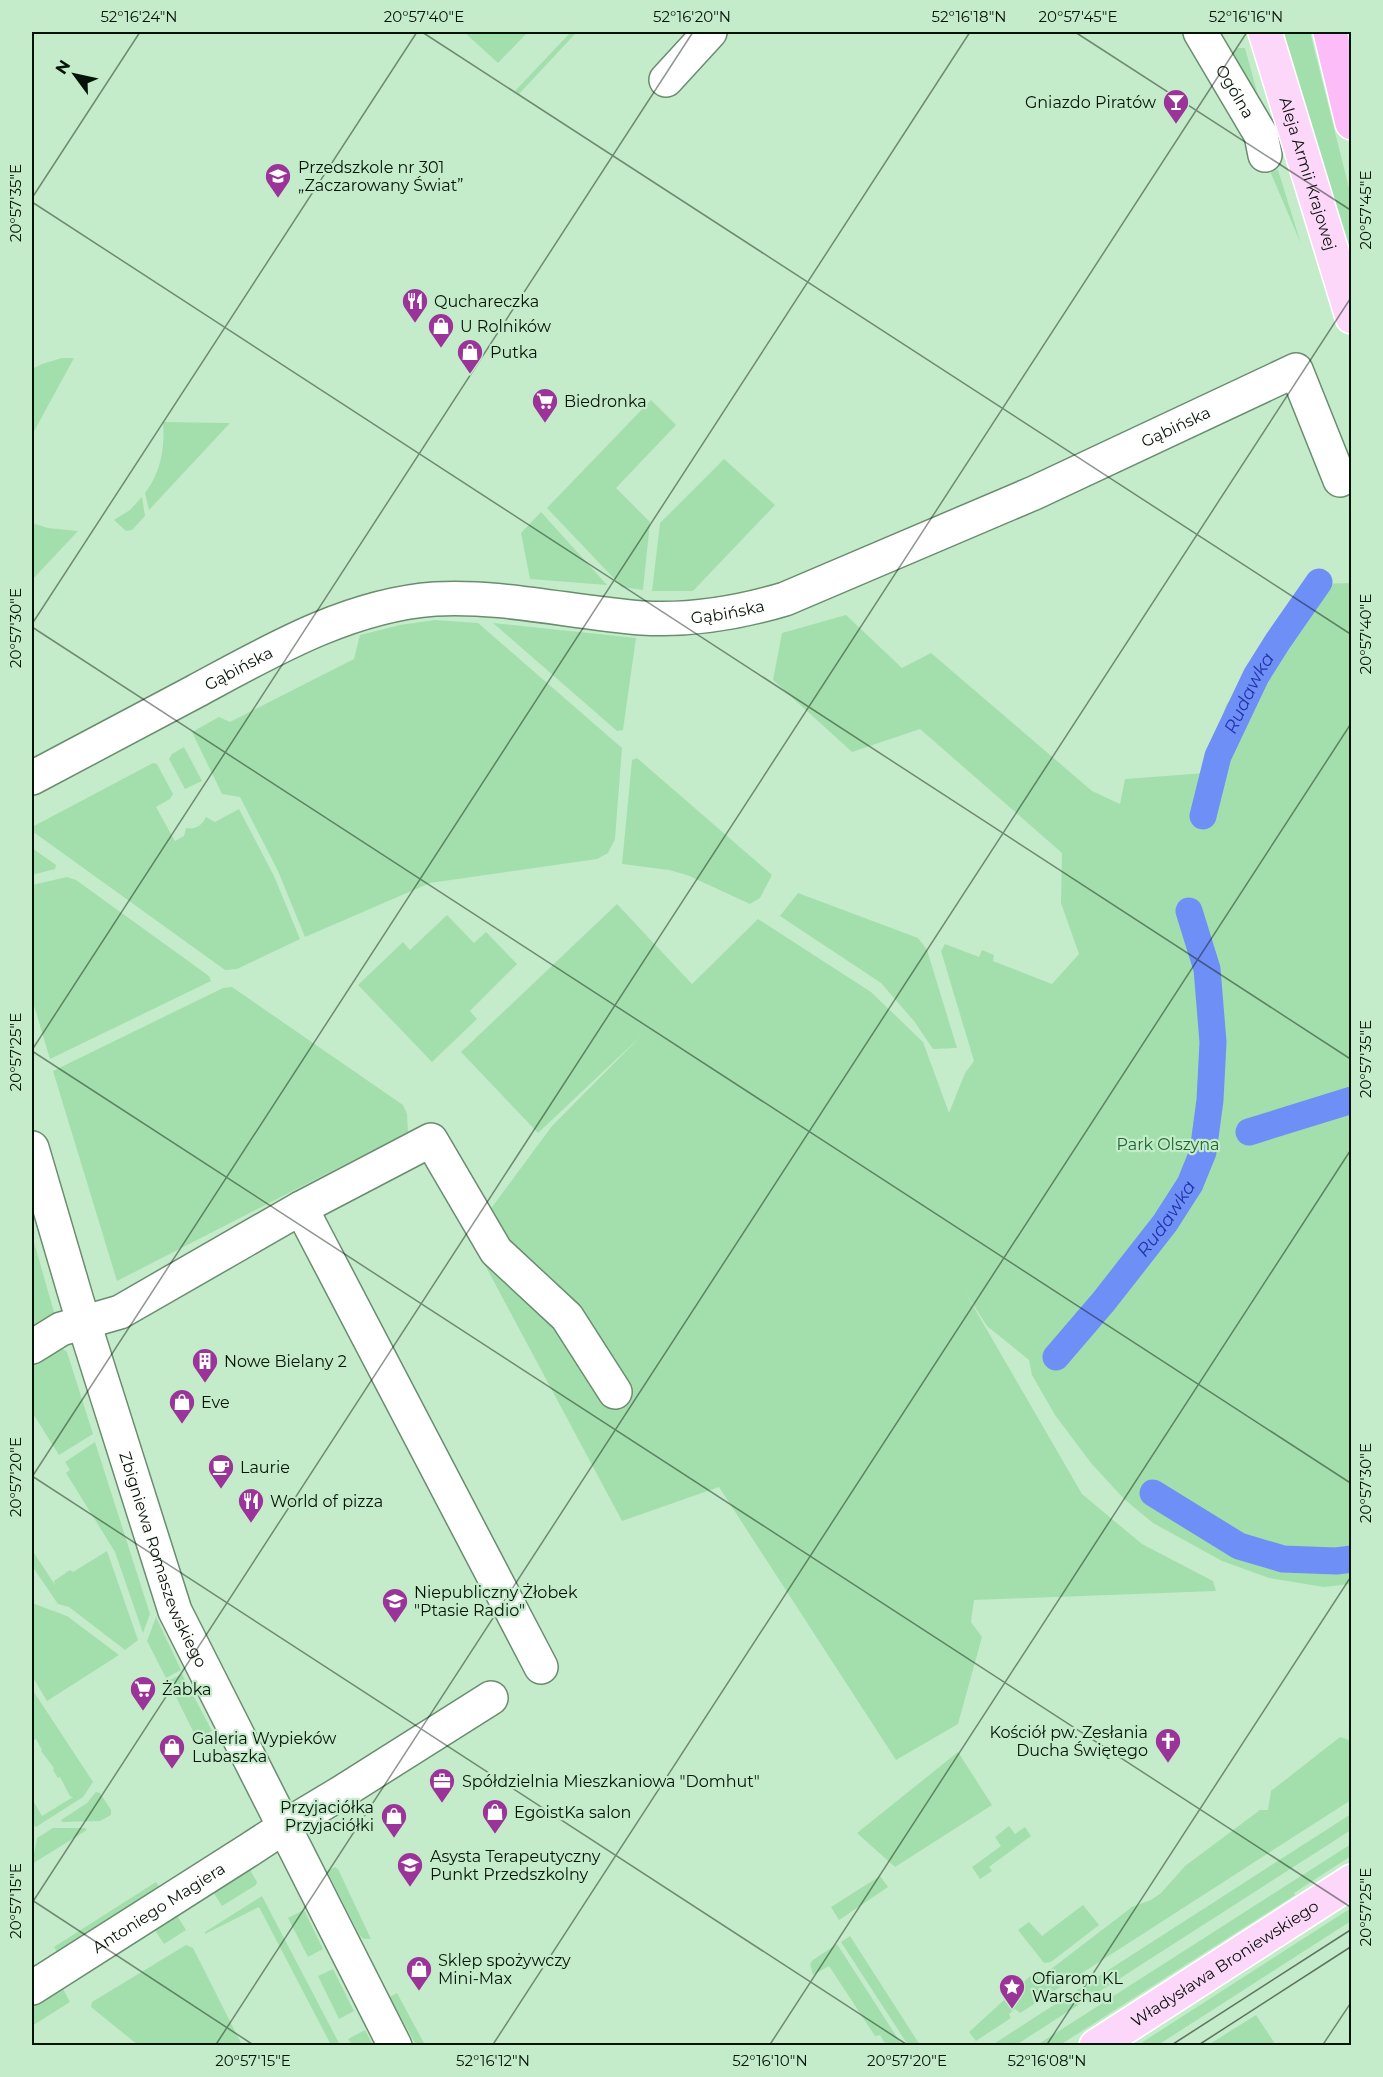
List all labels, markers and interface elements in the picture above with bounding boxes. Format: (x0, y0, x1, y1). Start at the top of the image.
text: 52°16'24"N (100, 7, 178, 26)
text: 20°57'40"E (384, 7, 464, 26)
text: 52°16'20"N (653, 7, 731, 26)
text: 52°16'18"N (932, 7, 1006, 26)
text: 20°57'45"E (1039, 7, 1117, 26)
text: 52°16'16"N (1209, 7, 1283, 26)
north arrow (45, 45, 105, 105)
text: N (51, 57, 74, 78)
street label: Ogólna (1212, 61, 1258, 122)
bar icon: Gniazdo Piratów (1161, 87, 1191, 125)
place label: Gniazdo Piratów (1025, 93, 1156, 112)
street label: Aleja Armii Krajowej (1276, 95, 1341, 253)
place label: Przedszkole nr 301 „Zaczarowany Świat” (298, 158, 463, 195)
school or university icon: Przedszkole nr 301 „Zaczarowany Świat” (263, 161, 293, 199)
text: 20°57'35"E (6, 164, 25, 242)
text: 20°57'45"E (1356, 171, 1375, 249)
restaurant icon: Quchareczka (400, 286, 430, 324)
place label: Quchareczka (434, 292, 539, 311)
shop icon: U Rolników (426, 311, 456, 349)
place label: U Rolników (460, 317, 551, 336)
shop icon: Putka (455, 337, 485, 375)
place label: Putka (490, 343, 538, 362)
supermarket icon: Biedronka (530, 386, 560, 424)
place label: Biedronka (564, 392, 647, 411)
street label: Gąbińska (1138, 402, 1213, 451)
text: 20°57'30"E (6, 588, 25, 668)
text: 20°57'40"E (1356, 594, 1375, 674)
street label: Gąbińska (690, 596, 766, 627)
street label: Gąbińska (201, 642, 276, 694)
water label: Rudawka (1219, 649, 1279, 737)
text: 20°57'25"E (6, 1013, 25, 1091)
text: 20°57'35"E (1356, 1020, 1375, 1098)
park label: Park Olszyna (1116, 1135, 1220, 1154)
water label: Rudawka (1132, 1176, 1200, 1261)
building icon: Nowe Bielany 2 (190, 1346, 220, 1384)
place label: Nowe Bielany 2 (224, 1352, 347, 1371)
shop icon: Eve (167, 1387, 197, 1425)
place label: Eve (201, 1393, 230, 1412)
text: 20°57'20"E (6, 1437, 25, 1517)
text: 20°57'30"E (1356, 1443, 1375, 1523)
street label: Zbigniewa Romaszewskiego (116, 1449, 211, 1670)
cafe icon: Laurie (206, 1452, 236, 1490)
place label: Laurie (240, 1458, 290, 1477)
restaurant icon: World of pizza (236, 1486, 266, 1524)
place label: World of pizza (270, 1492, 383, 1511)
place label: Niepubliczny Żłobek "Ptasie Radio" (414, 1583, 578, 1620)
school or university icon: Niepubliczny Żłobek "Ptasie Radio" (380, 1586, 410, 1624)
supermarket icon: Żabka (128, 1674, 158, 1712)
place label: Żabka (162, 1680, 212, 1699)
place label: Kościół pw. Zesłania Ducha Świętego (989, 1723, 1148, 1760)
church icon: Kościół pw. Zesłania Ducha Świętego (1153, 1726, 1183, 1764)
place label: Galeria Wypieków Lubaszka (192, 1729, 336, 1766)
shop icon: Galeria Wypieków Lubaszka (157, 1732, 187, 1770)
office icon: Spółdzielnia Mieszkaniowa "Domhut" (427, 1766, 457, 1804)
place label: Spółdzielnia Mieszkaniowa "Domhut" (462, 1772, 760, 1791)
shop icon: EgoistKa salon (480, 1797, 510, 1835)
place label: Przyjaciółka Przyjaciółki (280, 1798, 374, 1835)
shop icon: Przyjaciółka Przyjaciółki (379, 1801, 409, 1839)
place label: EgoistKa salon (514, 1803, 631, 1822)
place label: Asysta Terapeutyczny Punkt Przedszkolny (430, 1847, 601, 1884)
school or university icon: Asysta Terapeutyczny Punkt Przedszkolny (395, 1850, 425, 1888)
street label: Antoniego Magiera (89, 1858, 228, 1957)
text: 20°57'15"E (6, 1863, 25, 1939)
text: 20°57'25"E (1356, 1868, 1375, 1946)
street label: Władysława Broniewskiego (1127, 1896, 1322, 2031)
place label: Sklep spożywczy Mini-Max (438, 1951, 571, 1988)
shop icon: Sklep spożywczy Mini-Max (404, 1954, 434, 1992)
place label: Ofiarom KL Warschau (1032, 1969, 1123, 2006)
place icon: Ofiarom KL Warschau (997, 1972, 1027, 2010)
text: 20°57'15"E (215, 2051, 291, 2070)
text: 52°16'12"N (456, 2051, 530, 2070)
text: 52°16'10"N (732, 2051, 808, 2070)
text: 20°57'20"E (867, 2051, 947, 2070)
text: 52°16'08"N (1008, 2051, 1086, 2070)

